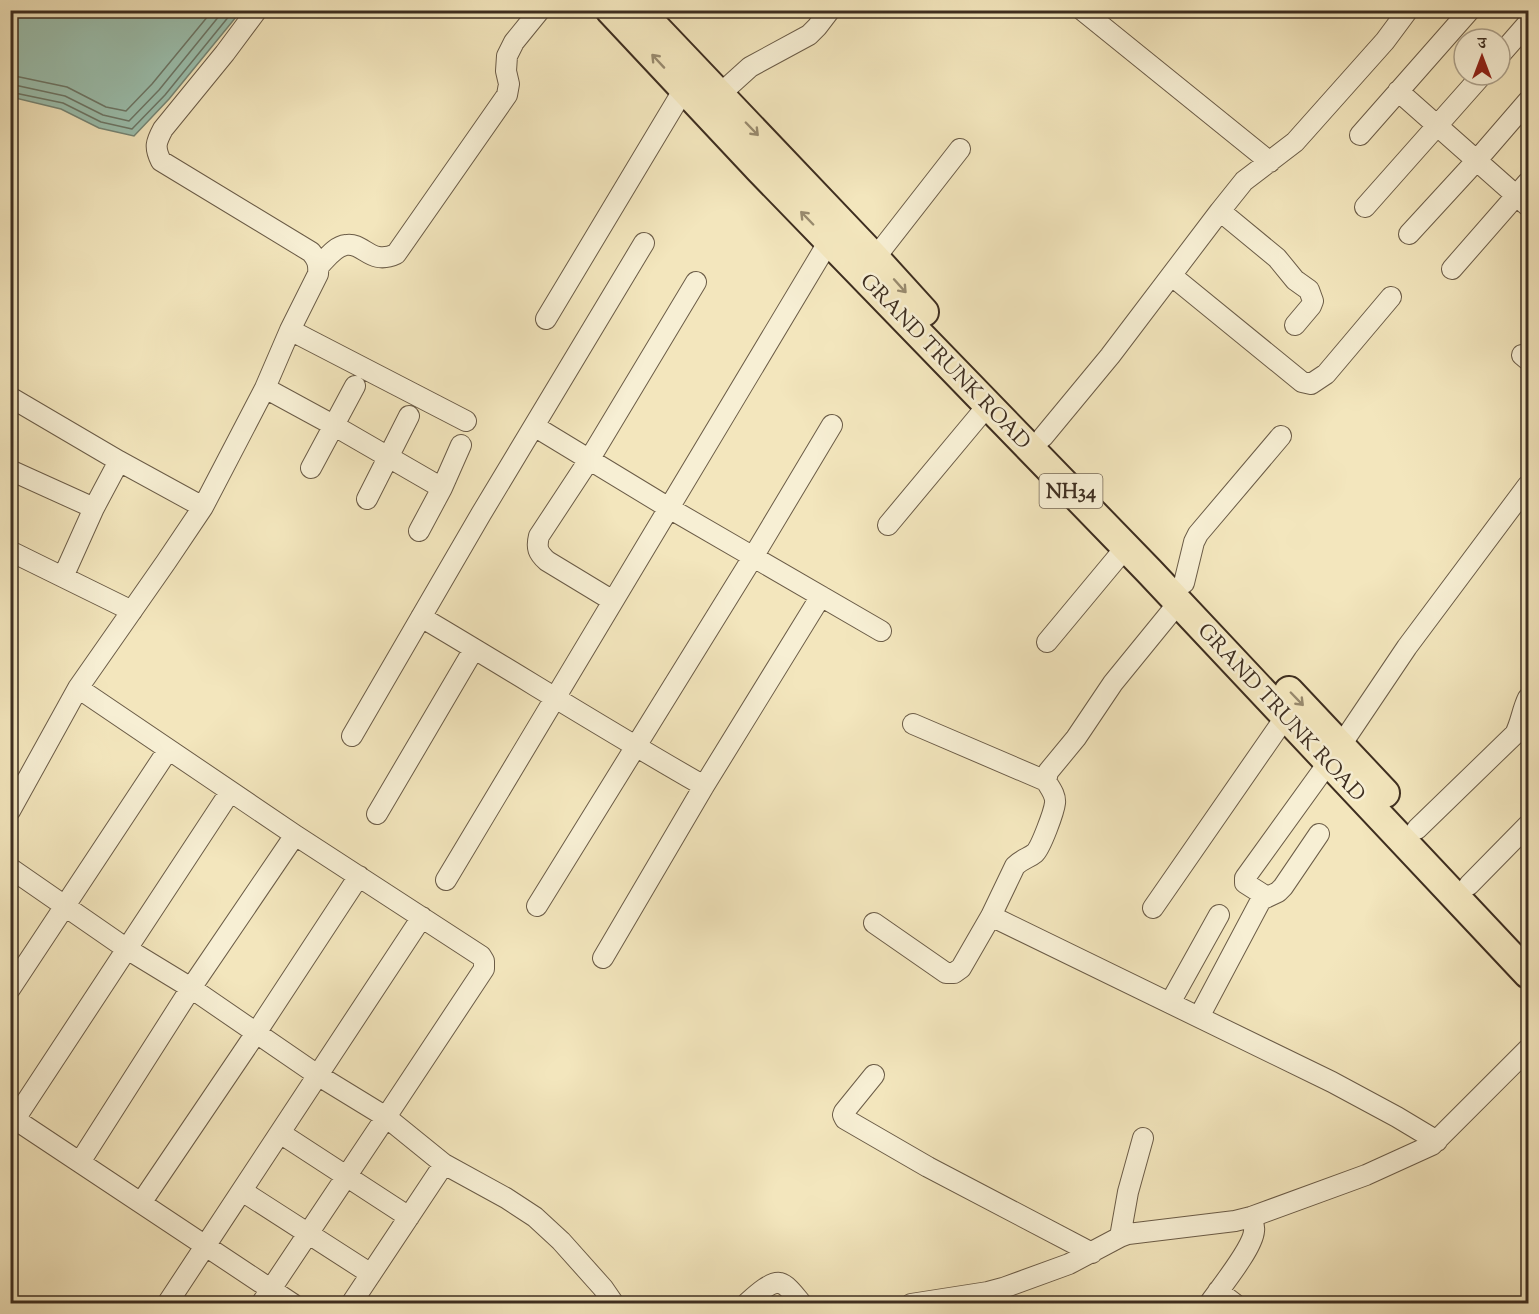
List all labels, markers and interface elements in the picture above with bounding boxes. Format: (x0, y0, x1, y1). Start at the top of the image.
north arrow (1452, 27, 1512, 87)
text: उ (1477, 33, 1488, 56)
one-way arrow (651, 54, 665, 69)
one-way arrow (744, 122, 759, 137)
one-way arrow (799, 210, 814, 225)
street label: GRAND TRUNK ROAD (852, 268, 1037, 457)
one-way arrow (893, 278, 907, 293)
road number: NH34 (1040, 474, 1102, 508)
street label: GRAND TRUNK ROAD (1190, 617, 1371, 809)
one-way arrow (1290, 692, 1304, 707)

